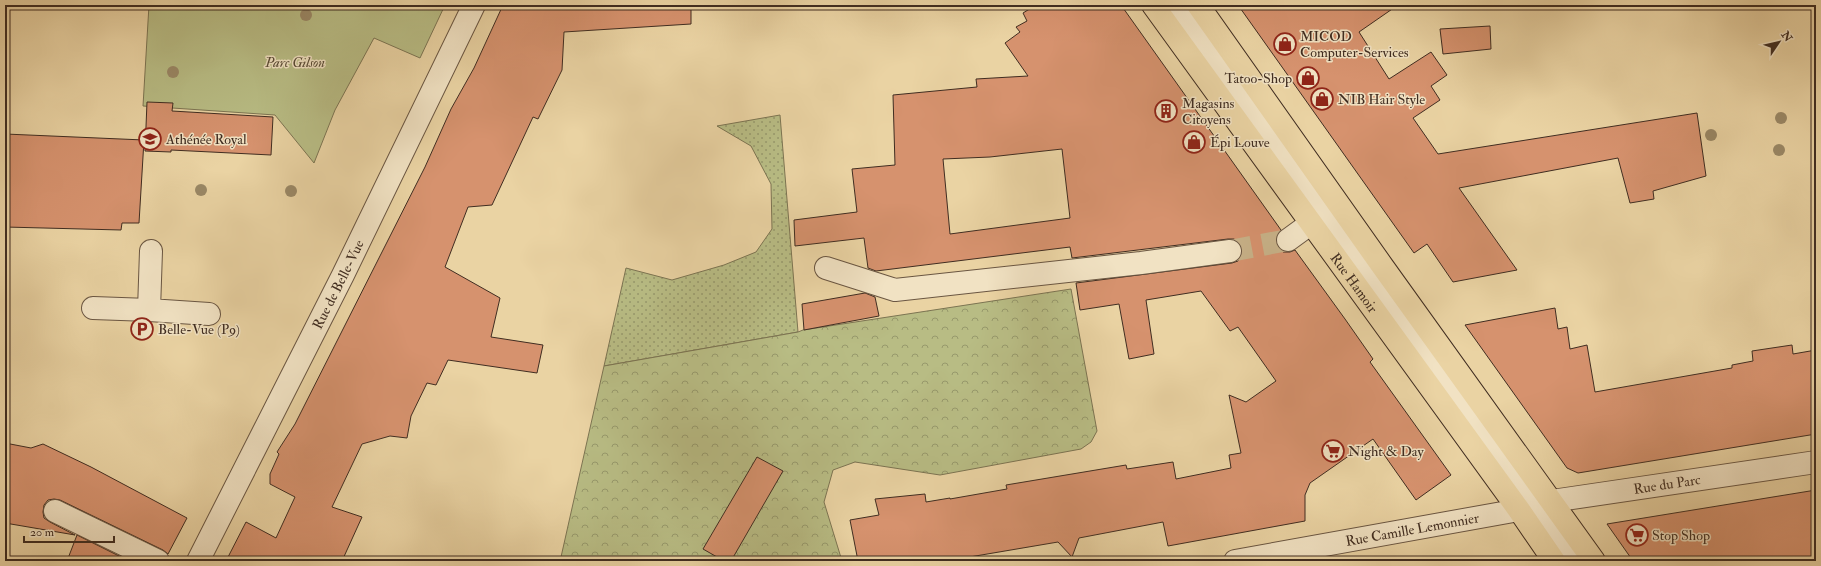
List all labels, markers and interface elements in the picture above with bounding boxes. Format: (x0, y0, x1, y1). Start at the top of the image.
north arrow (1759, 22, 1799, 62)
place label: MICOD Computer-Services (1300, 28, 1409, 62)
text: N (1778, 28, 1796, 45)
shop icon: MICOD Computer-Services (1272, 31, 1298, 57)
park label: Parc Gilson (264, 54, 325, 71)
shop icon: Tatoo-Shop (1295, 65, 1321, 91)
place label: Tatoo-Shop (1225, 70, 1292, 88)
shop icon: NIB Hair Style (1309, 86, 1335, 112)
place label: NIB Hair Style (1338, 91, 1425, 109)
place label: Magasins Citoyens (1182, 95, 1235, 129)
building icon: Magasins Citoyens (1153, 98, 1179, 124)
school or university icon: Athénée Royal (137, 126, 163, 152)
shop icon: Épi Louve (1181, 129, 1207, 155)
place label: Athénée Royal (165, 131, 247, 149)
place label: Épi Louve (1210, 134, 1270, 152)
street label: Rue de Belle-Vue (309, 237, 367, 332)
street label: Rue Hamoir (1327, 250, 1382, 317)
parking icon: Belle-Vue (P9) (129, 316, 155, 342)
place label: Belle-Vue (P9) (158, 321, 240, 338)
supermarket icon: Night & Day (1320, 438, 1346, 464)
place label: Night & Day (1348, 443, 1424, 461)
street label: Rue du Parc (1632, 471, 1702, 497)
street label: Rue Camille Lemonnier (1344, 509, 1481, 550)
scale bar (24, 518, 114, 544)
supermarket icon: Stop Shop (1624, 522, 1650, 548)
text: 20 m (30, 525, 55, 540)
place label: Stop Shop (1652, 527, 1710, 545)

